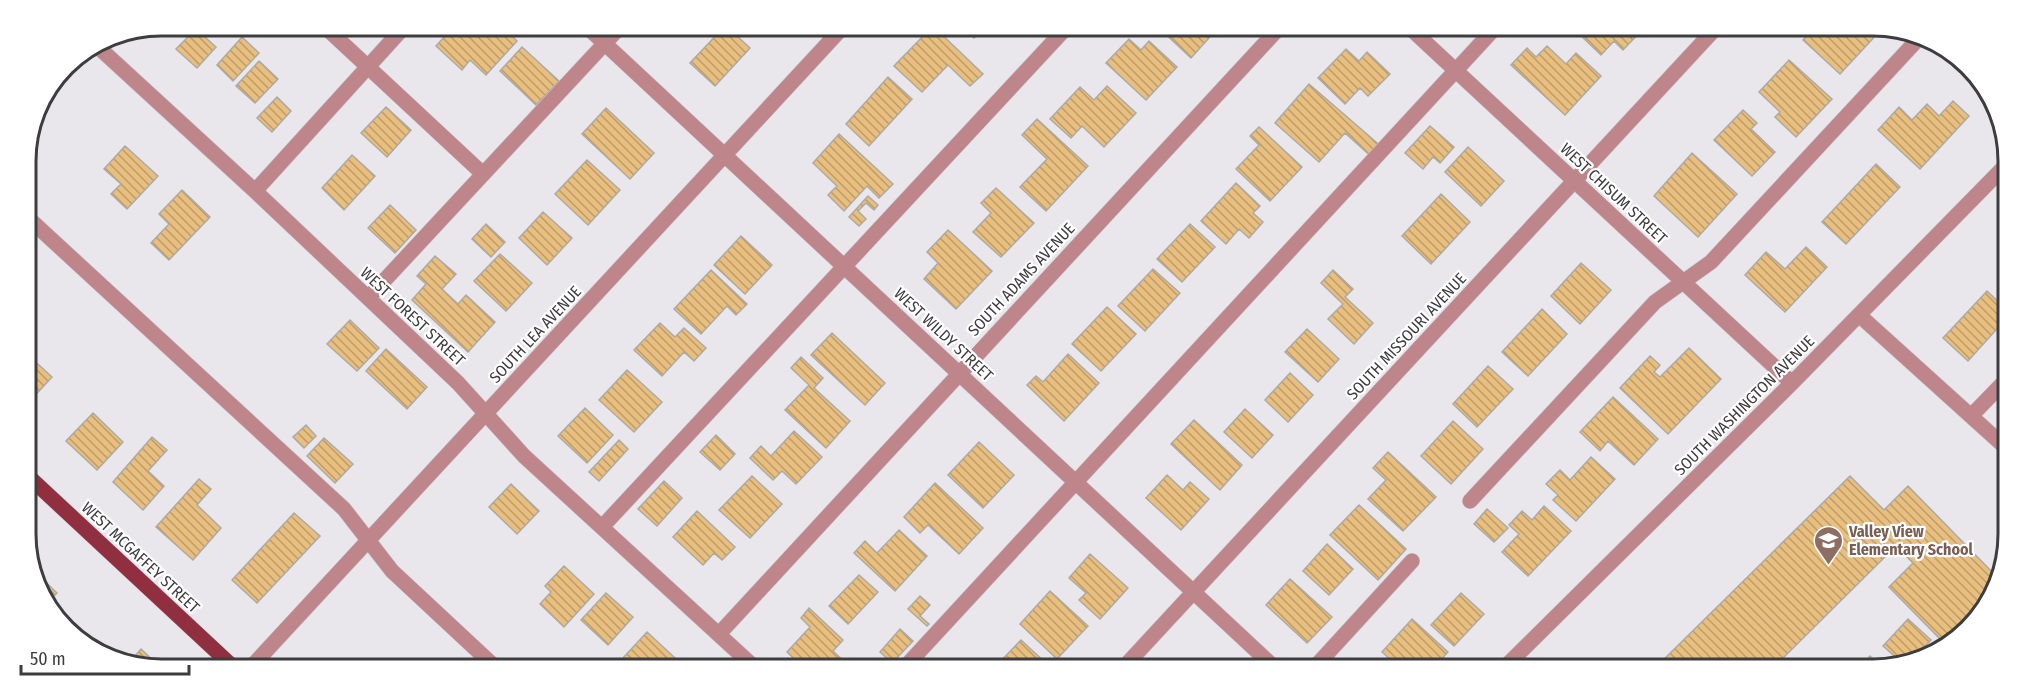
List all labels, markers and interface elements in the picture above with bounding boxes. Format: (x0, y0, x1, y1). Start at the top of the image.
street label: WEST CHISUM STREET (1556, 139, 1671, 248)
street label: SOUTH ADAMS AVENUE (964, 219, 1079, 340)
street label: WEST FOREST STREET (357, 263, 469, 370)
street label: SOUTH MISSOURI AVENUE (1343, 269, 1470, 404)
street label: SOUTH LEA AVENUE (486, 282, 585, 387)
street label: WEST WILDY STREET (890, 284, 997, 385)
street label: SOUTH WASHINGTON AVENUE (1670, 331, 1818, 479)
street label: WEST MCGAFFEY STREET (78, 498, 204, 617)
place label: Valley View Elementary School (1848, 522, 1974, 559)
school or university icon: Valley View Elementary School (1812, 524, 1844, 566)
scale bar (21, 638, 189, 676)
text: 50 m (30, 648, 66, 670)

